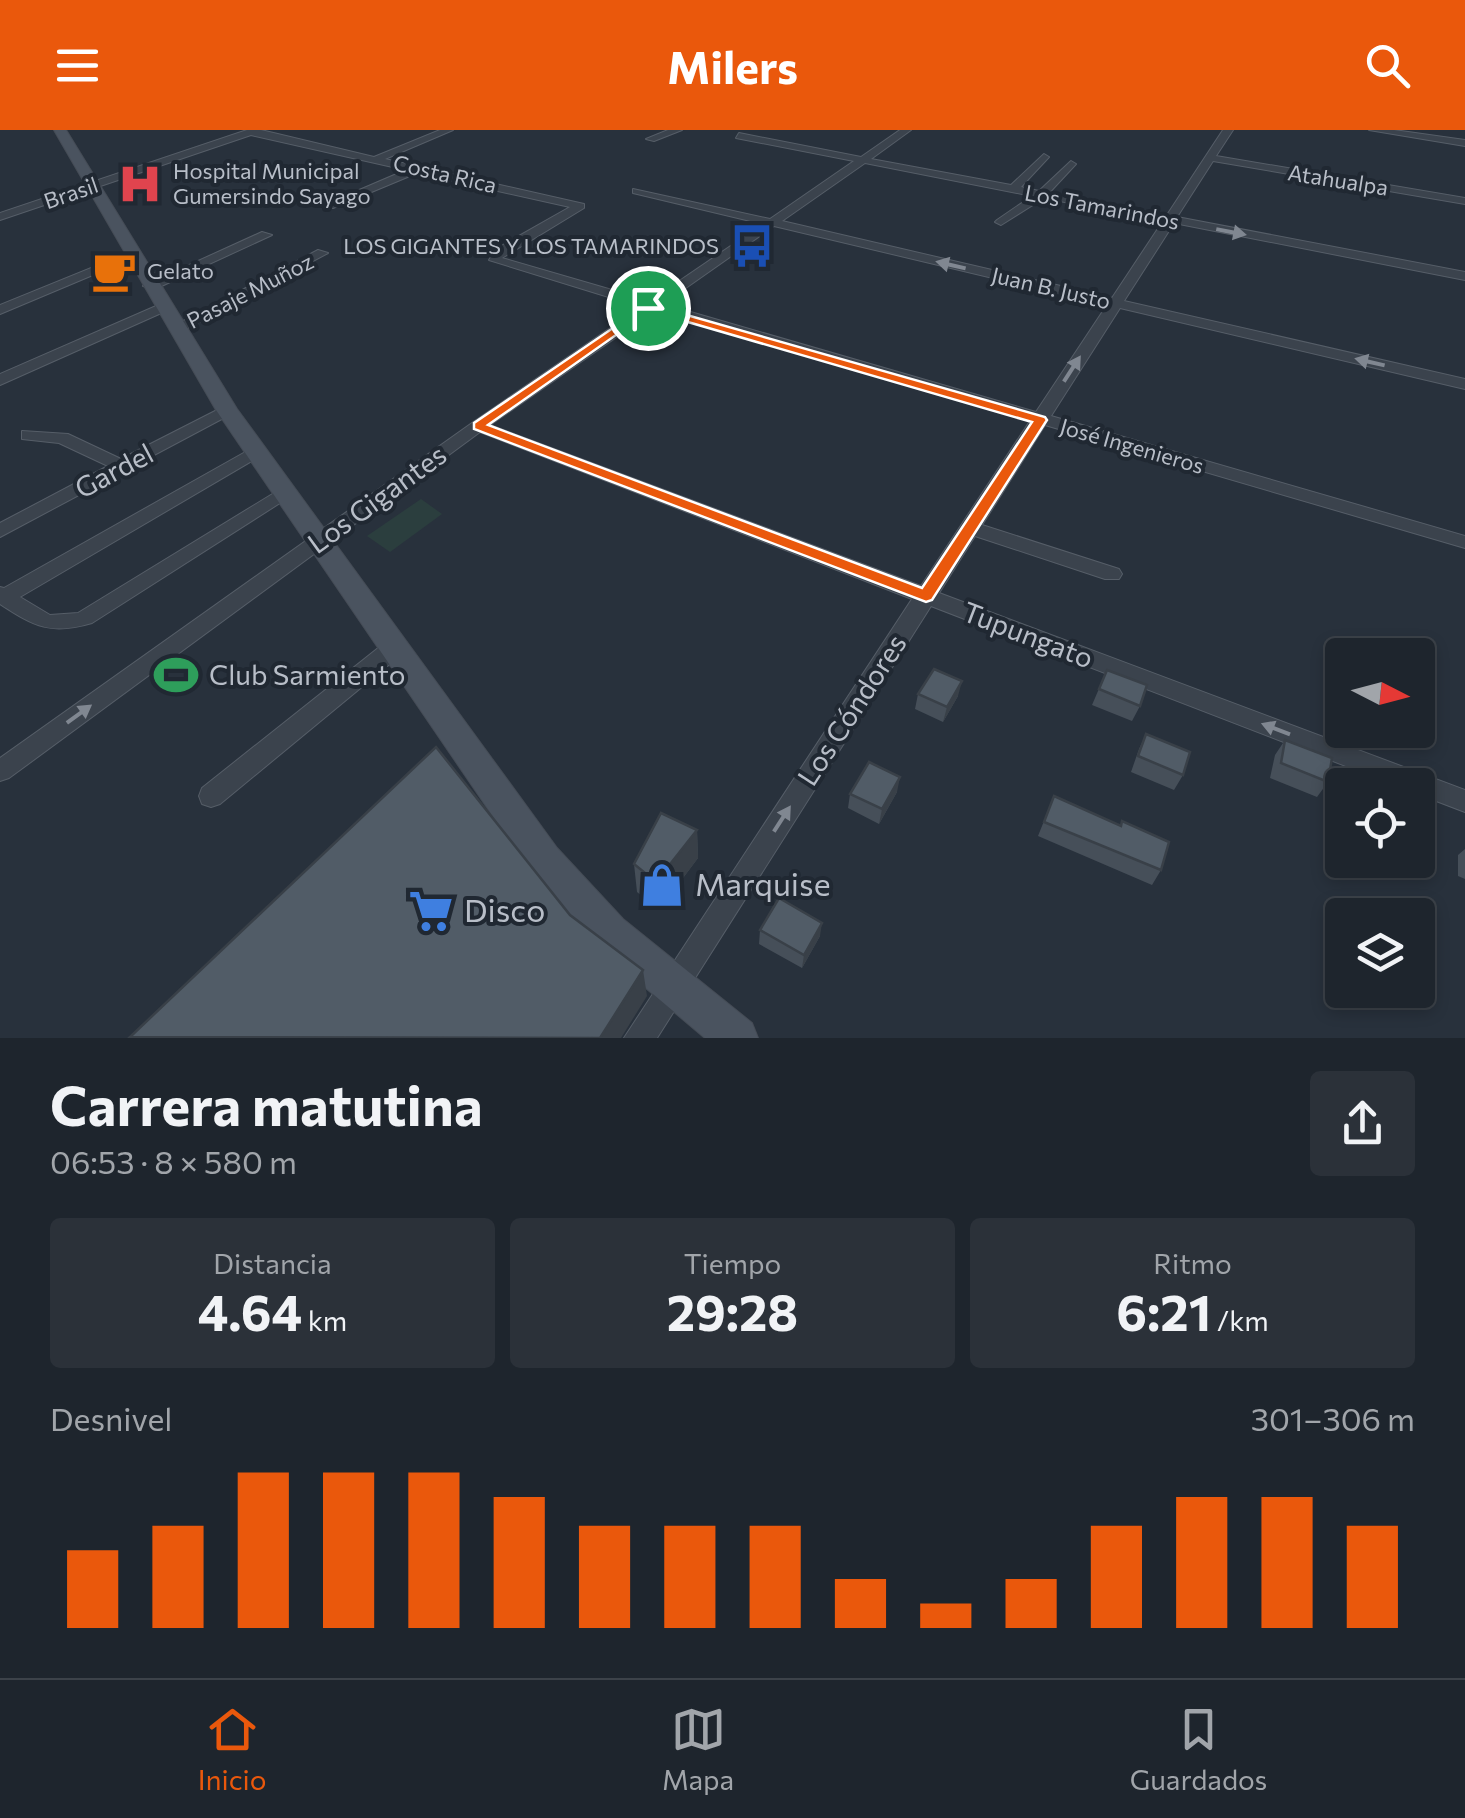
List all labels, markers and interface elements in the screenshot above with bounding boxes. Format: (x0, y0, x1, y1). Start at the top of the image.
icon: menu (50, 38, 105, 93)
text: Milers (667, 38, 798, 93)
icon: search (1360, 38, 1415, 93)
street label: Costa Rica (391, 148, 500, 199)
place label: Hospital Municipal Gumersindo Sayago (173, 157, 371, 209)
street label: Atahualpa (1286, 158, 1390, 201)
hospital icon: Hospital Municipal Gumersindo Sayago (116, 160, 164, 208)
street label: Brasil (40, 171, 101, 214)
street label: Los Tamarindos (1023, 178, 1182, 235)
bus stop icon: LOS GIGANTES Y LOS TAMARINDOS (728, 222, 776, 270)
one-way arrow (1216, 225, 1248, 240)
place label: LOS GIGANTES Y LOS TAMARINDOS (343, 232, 719, 259)
cafe icon: Gelato (90, 247, 138, 295)
street label: Pasaje Muñoz (182, 247, 318, 334)
place label: Gelato (147, 257, 214, 284)
one-way arrow (935, 257, 966, 272)
street label: Juan B. Justo (989, 261, 1113, 314)
pin (606, 266, 691, 351)
icon: arrive (621, 281, 676, 336)
one-way arrow (1354, 354, 1385, 369)
one-way arrow (1063, 356, 1081, 383)
street label: José Ingenieros (1057, 412, 1207, 479)
street label: Gardel (68, 435, 159, 505)
street label: Los Gigantes (301, 437, 452, 560)
street label: Tupungato (958, 594, 1098, 675)
street label: Los Cóndores (790, 627, 913, 792)
north arrow (1325, 638, 1435, 748)
map controls (1325, 638, 1435, 1008)
sports icon: Club Sarmiento (152, 651, 200, 699)
place label: Club Sarmiento (209, 657, 406, 691)
one-way arrow (66, 704, 92, 724)
one-way arrow (1260, 721, 1290, 736)
button: locate (1325, 768, 1435, 878)
one-way arrow (772, 805, 790, 832)
shop icon: Marquise (638, 861, 686, 909)
place label: Marquise (695, 863, 831, 903)
supermarket icon: Disco (407, 887, 455, 935)
place label: Disco (464, 889, 545, 929)
button: layers (1325, 898, 1435, 1008)
text: Carrera matutina (50, 1070, 483, 1137)
button: share (1310, 1071, 1415, 1176)
text: 06:53 · 8 × 580 m (50, 1141, 297, 1181)
text: Distancia (213, 1246, 332, 1280)
text: Tiempo (684, 1246, 781, 1280)
text: Ritmo (1153, 1246, 1232, 1280)
text: 4.64 (198, 1280, 302, 1341)
text: 29:28 (667, 1280, 798, 1341)
text: 6:21 (1116, 1280, 1211, 1341)
text: km (302, 1303, 347, 1337)
text: /km (1211, 1303, 1269, 1337)
text: Desnivel (50, 1398, 172, 1438)
text: 301–306 m (1251, 1398, 1415, 1438)
tab: Inicio (198, 1702, 267, 1796)
tab: Mapa (662, 1702, 734, 1796)
tab: Guardados (1130, 1702, 1267, 1796)

